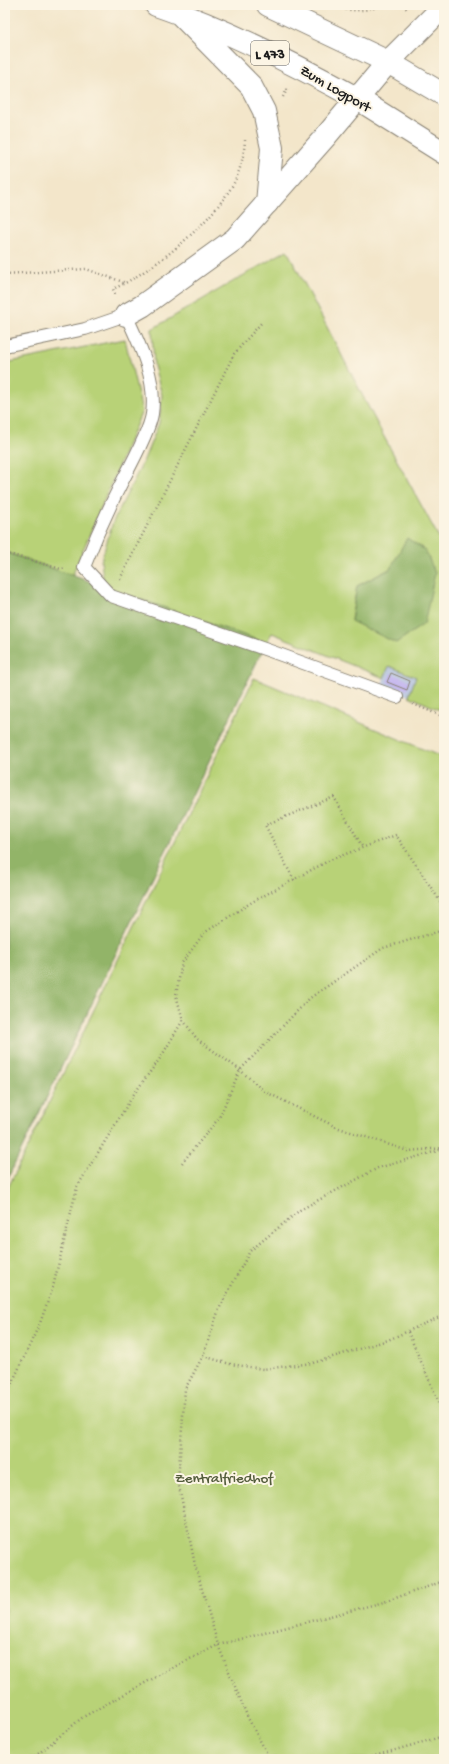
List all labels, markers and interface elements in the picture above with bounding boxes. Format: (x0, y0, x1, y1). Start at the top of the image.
road number: L 473 (251, 41, 289, 65)
street label: Zum Logport (296, 62, 375, 118)
park label: Zentralfriedhof (175, 1470, 274, 1488)

